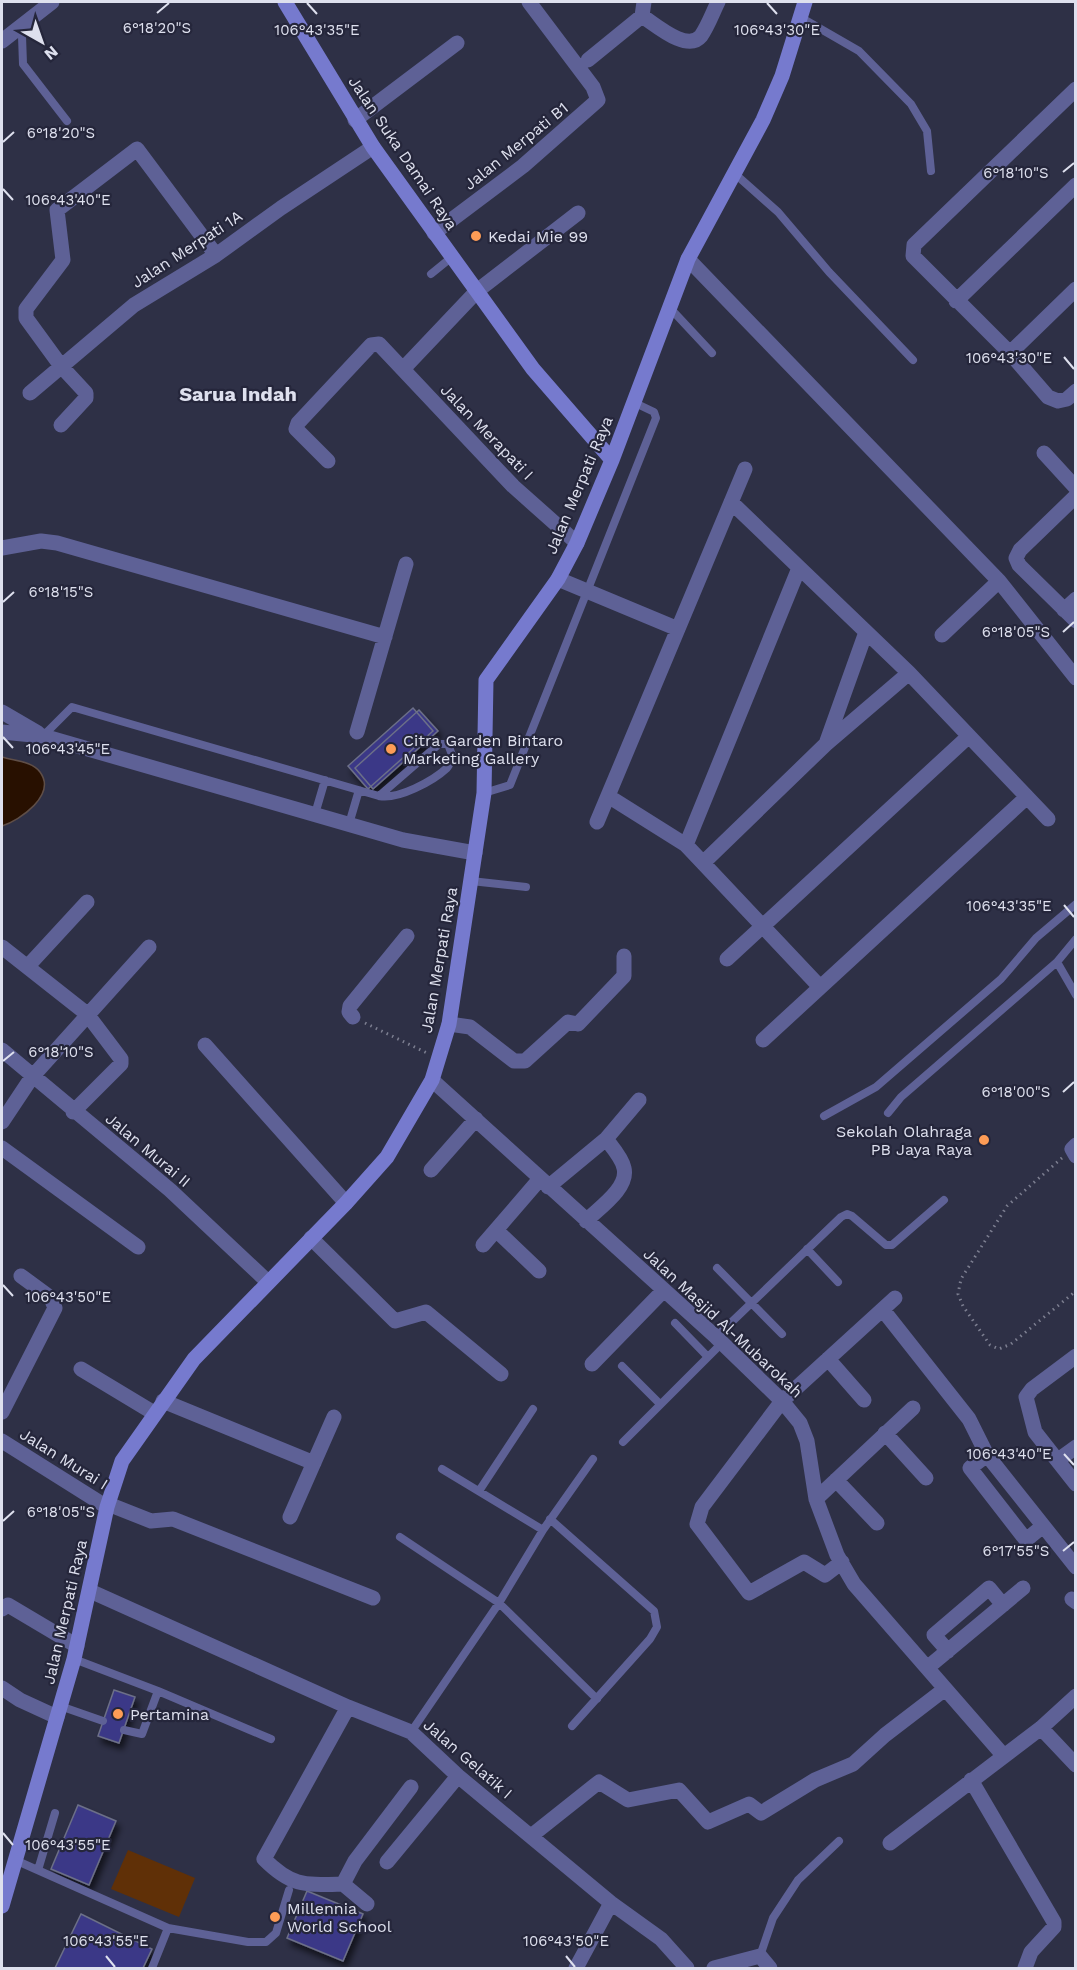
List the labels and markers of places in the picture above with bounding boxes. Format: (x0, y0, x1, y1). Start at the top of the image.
place label: Kedai Mie 99 (488, 227, 588, 246)
marker: Kedai Mie 99 (469, 229, 483, 243)
place label: Citra Garden Bintaro Marketing Gallery (403, 731, 563, 768)
marker: Citra Garden Bintaro Marketing Gallery (384, 742, 398, 756)
place label: Sekolah Olahraga PB Jaya Raya (836, 1122, 972, 1159)
marker: Sekolah Olahraga PB Jaya Raya (977, 1133, 991, 1147)
place label: Pertamina (130, 1705, 209, 1724)
marker: Pertamina (111, 1707, 125, 1721)
place label: Millennia World School (287, 1899, 392, 1936)
marker: Millennia World School (268, 1910, 282, 1924)

